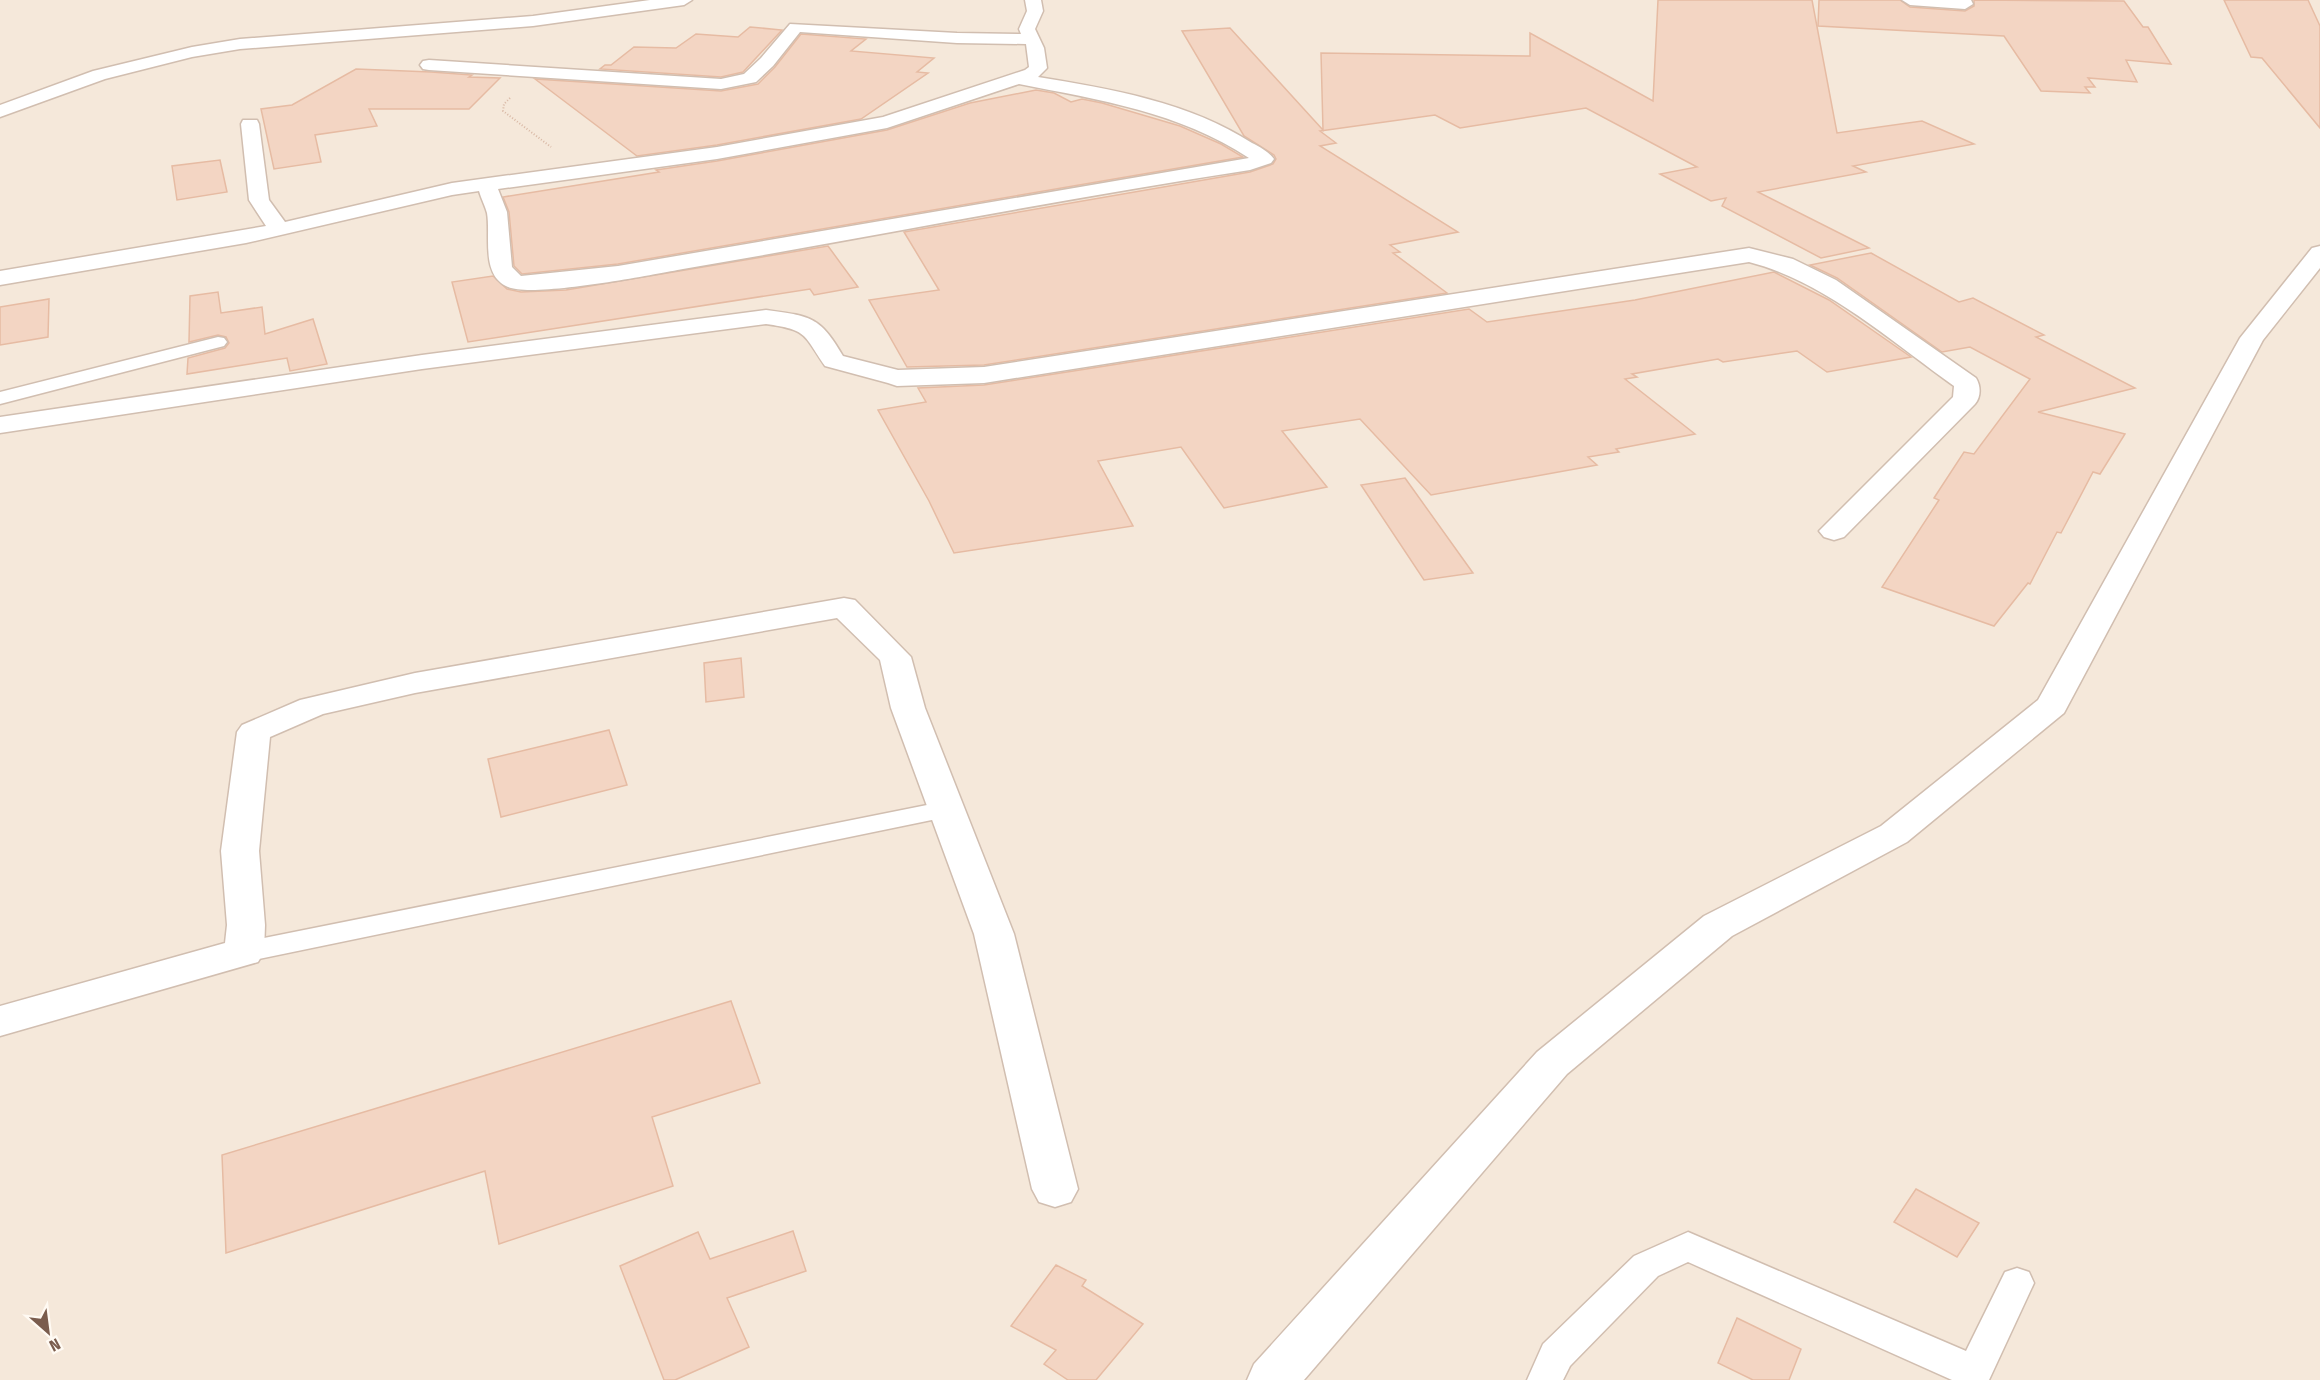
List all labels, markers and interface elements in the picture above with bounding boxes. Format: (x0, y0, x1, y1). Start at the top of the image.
north arrow (18, 1302, 78, 1362)
text: N (46, 1334, 64, 1355)

